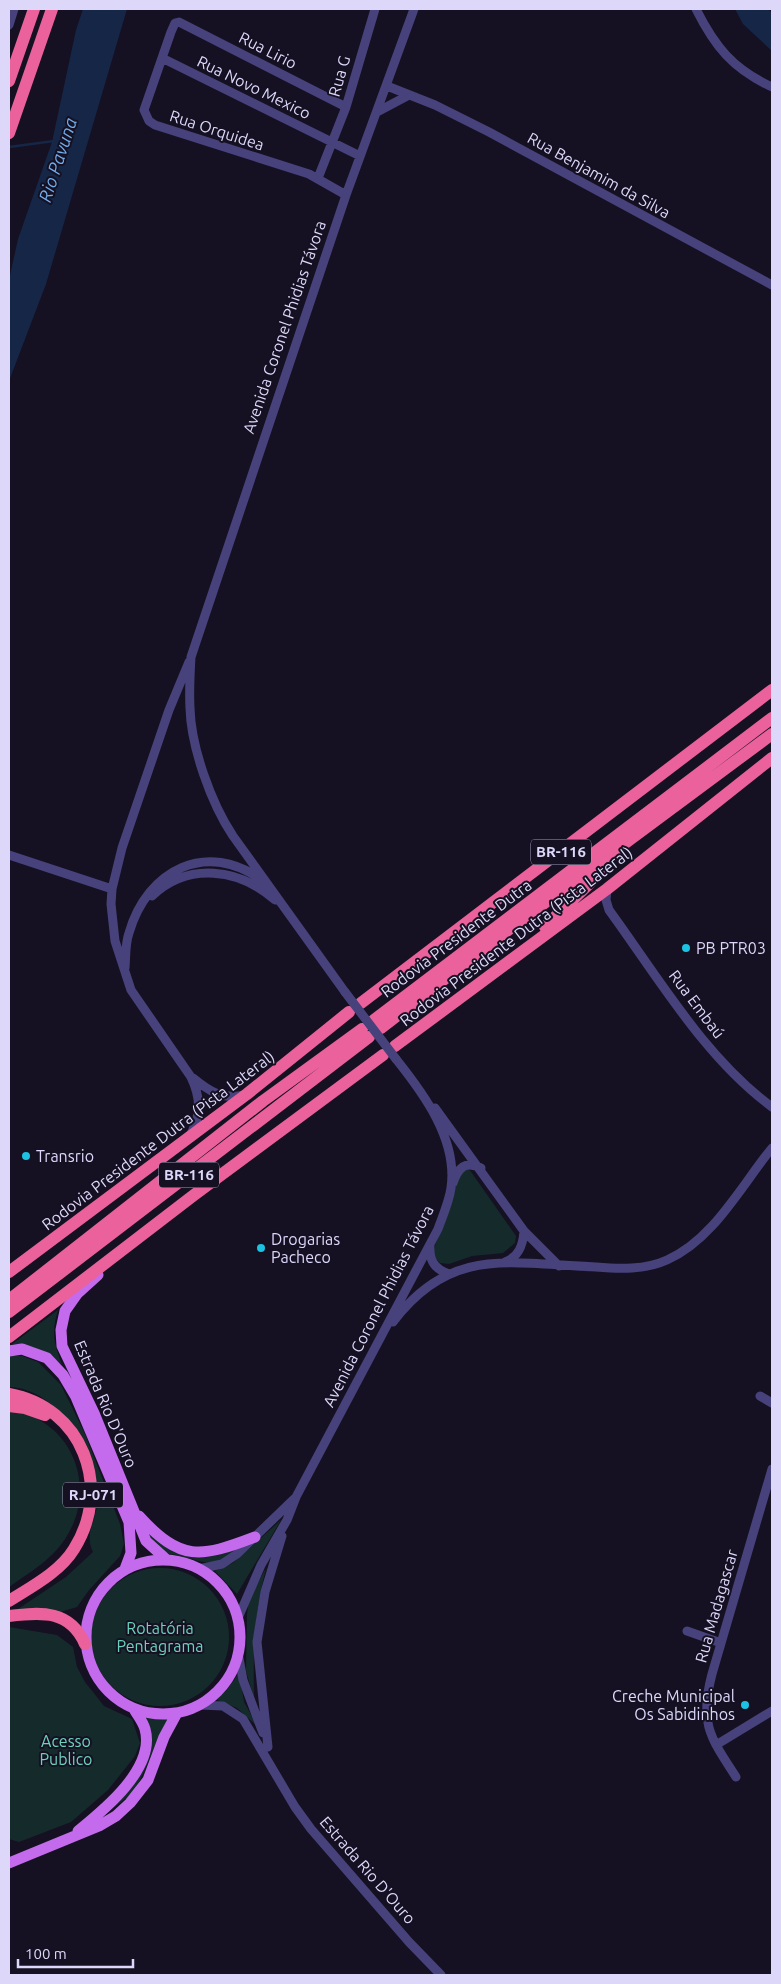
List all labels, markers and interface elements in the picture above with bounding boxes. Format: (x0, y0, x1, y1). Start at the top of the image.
street label: Rua Lirio (236, 28, 300, 72)
street label: Rua Novo Mexico (194, 52, 314, 122)
street label: Rua G (325, 54, 353, 98)
street label: Rua Orquidea (167, 106, 267, 154)
water label: Rio Pavuna (34, 115, 80, 204)
street label: Rua Benjamim da Silva (525, 128, 673, 222)
street label: Avenida Coronel Phidias Távora (239, 218, 329, 436)
road number: BR-116 (531, 840, 591, 864)
street label: Rodovia Presidente Dutra (Pista Lateral) (396, 842, 636, 1030)
street label: Rodovia Presidente Dutra (377, 875, 535, 1001)
place label: PB PTR03 (696, 939, 766, 957)
marker: PB PTR03 (680, 942, 692, 954)
street label: Rua Embaú (666, 966, 728, 1042)
street label: Rodovia Presidente Dutra (Pista Lateral) (38, 1047, 278, 1234)
place label: Transrio (36, 1147, 94, 1165)
marker: Transrio (20, 1150, 32, 1162)
road number: BR-116 (159, 1162, 219, 1188)
street label: Avenida Coronel Phidias Távora (319, 1202, 437, 1410)
place label: Drogarias Pacheco (271, 1230, 340, 1266)
marker: Drogarias Pacheco (255, 1242, 267, 1254)
street label: Estrada Rio D'Ouro (71, 1338, 141, 1470)
road number: RJ-071 (63, 1482, 123, 1508)
street label: Rua Madagascar (691, 1547, 741, 1665)
park label: Rotatória Pentagrama (116, 1619, 204, 1655)
place label: Creche Municipal Os Sabidinhos (612, 1687, 735, 1723)
marker: Creche Municipal Os Sabidinhos (739, 1699, 751, 1711)
park label: Acesso Publico (40, 1732, 92, 1768)
street label: Estrada Rio D'Ouro (316, 1813, 420, 1927)
scale bar (18, 1936, 132, 1968)
text: 100 m (25, 1945, 67, 1962)

